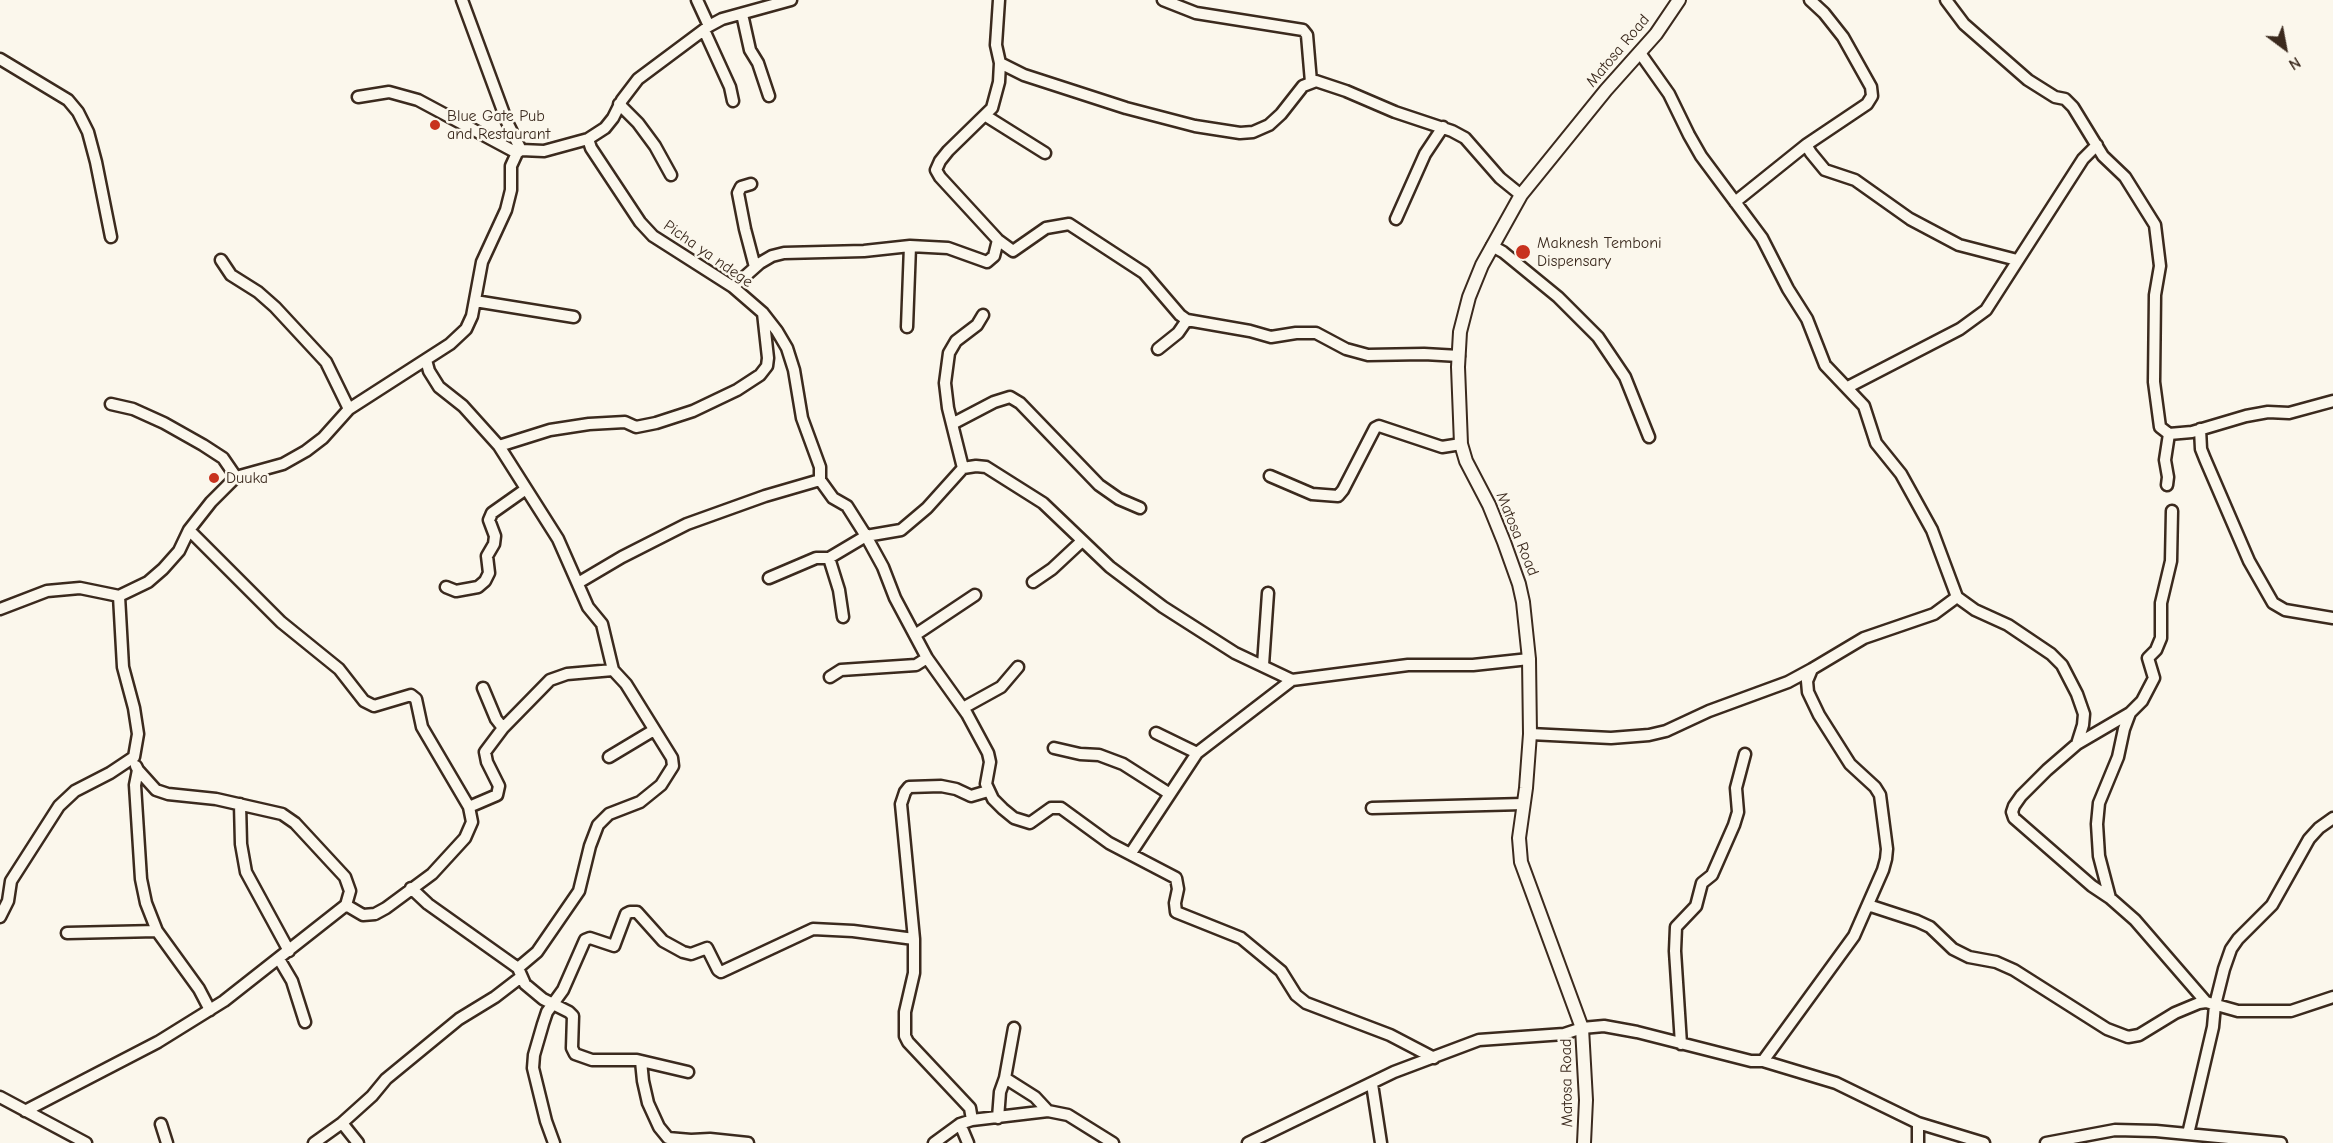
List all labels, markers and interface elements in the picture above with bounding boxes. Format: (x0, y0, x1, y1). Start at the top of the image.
street label: Matosa Road (1582, 11, 1654, 91)
north arrow (2255, 18, 2315, 78)
text: N (2285, 53, 2304, 74)
place label: Blue Gate Pub and Restaurant (447, 106, 550, 144)
marker: Blue Gate Pub and Restaurant (428, 118, 442, 132)
street label: Picha ya ndege (660, 216, 756, 292)
place label: Maknesh Temboni Dispensary (1537, 233, 1662, 271)
marker: Maknesh Temboni Dispensary (1514, 243, 1532, 261)
place label: Duuka (226, 468, 268, 488)
marker: Duuka (207, 471, 221, 485)
street label: Matosa Road (1491, 489, 1543, 579)
street label: Matosa Road (1557, 1038, 1577, 1128)

